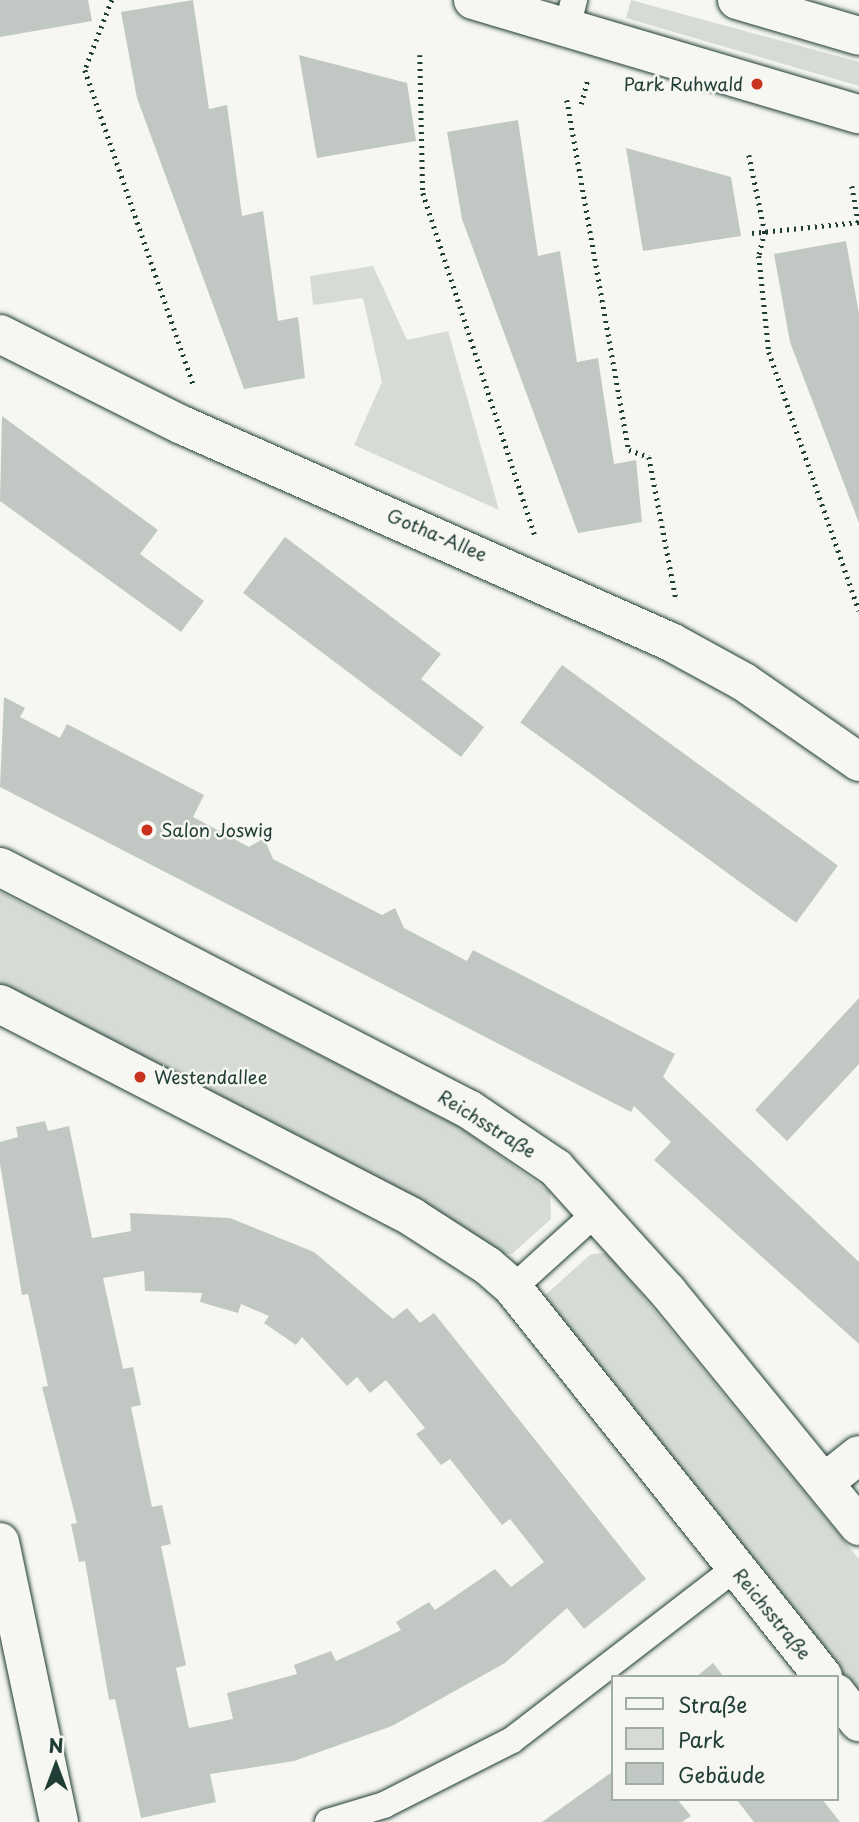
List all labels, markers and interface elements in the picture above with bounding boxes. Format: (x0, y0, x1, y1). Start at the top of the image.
place label: Park Ruhwald (623, 73, 743, 95)
marker: Park Ruhwald (749, 76, 765, 92)
street label: Gotha-Allee (384, 504, 490, 566)
place label: Salon Joswig (161, 819, 274, 841)
marker: Salon Joswig (139, 822, 155, 838)
place label: Westendallee (154, 1066, 268, 1088)
marker: Westendallee (132, 1069, 148, 1085)
street label: Reichsstraße (434, 1085, 540, 1163)
street label: Reichsstraße (729, 1564, 815, 1664)
legend (610, 1675, 838, 1801)
text: Straße (678, 1688, 747, 1720)
text: Park (678, 1723, 725, 1755)
north arrow (21, 1731, 91, 1801)
text: N (48, 1731, 64, 1759)
text: Gebäude (678, 1758, 765, 1790)

